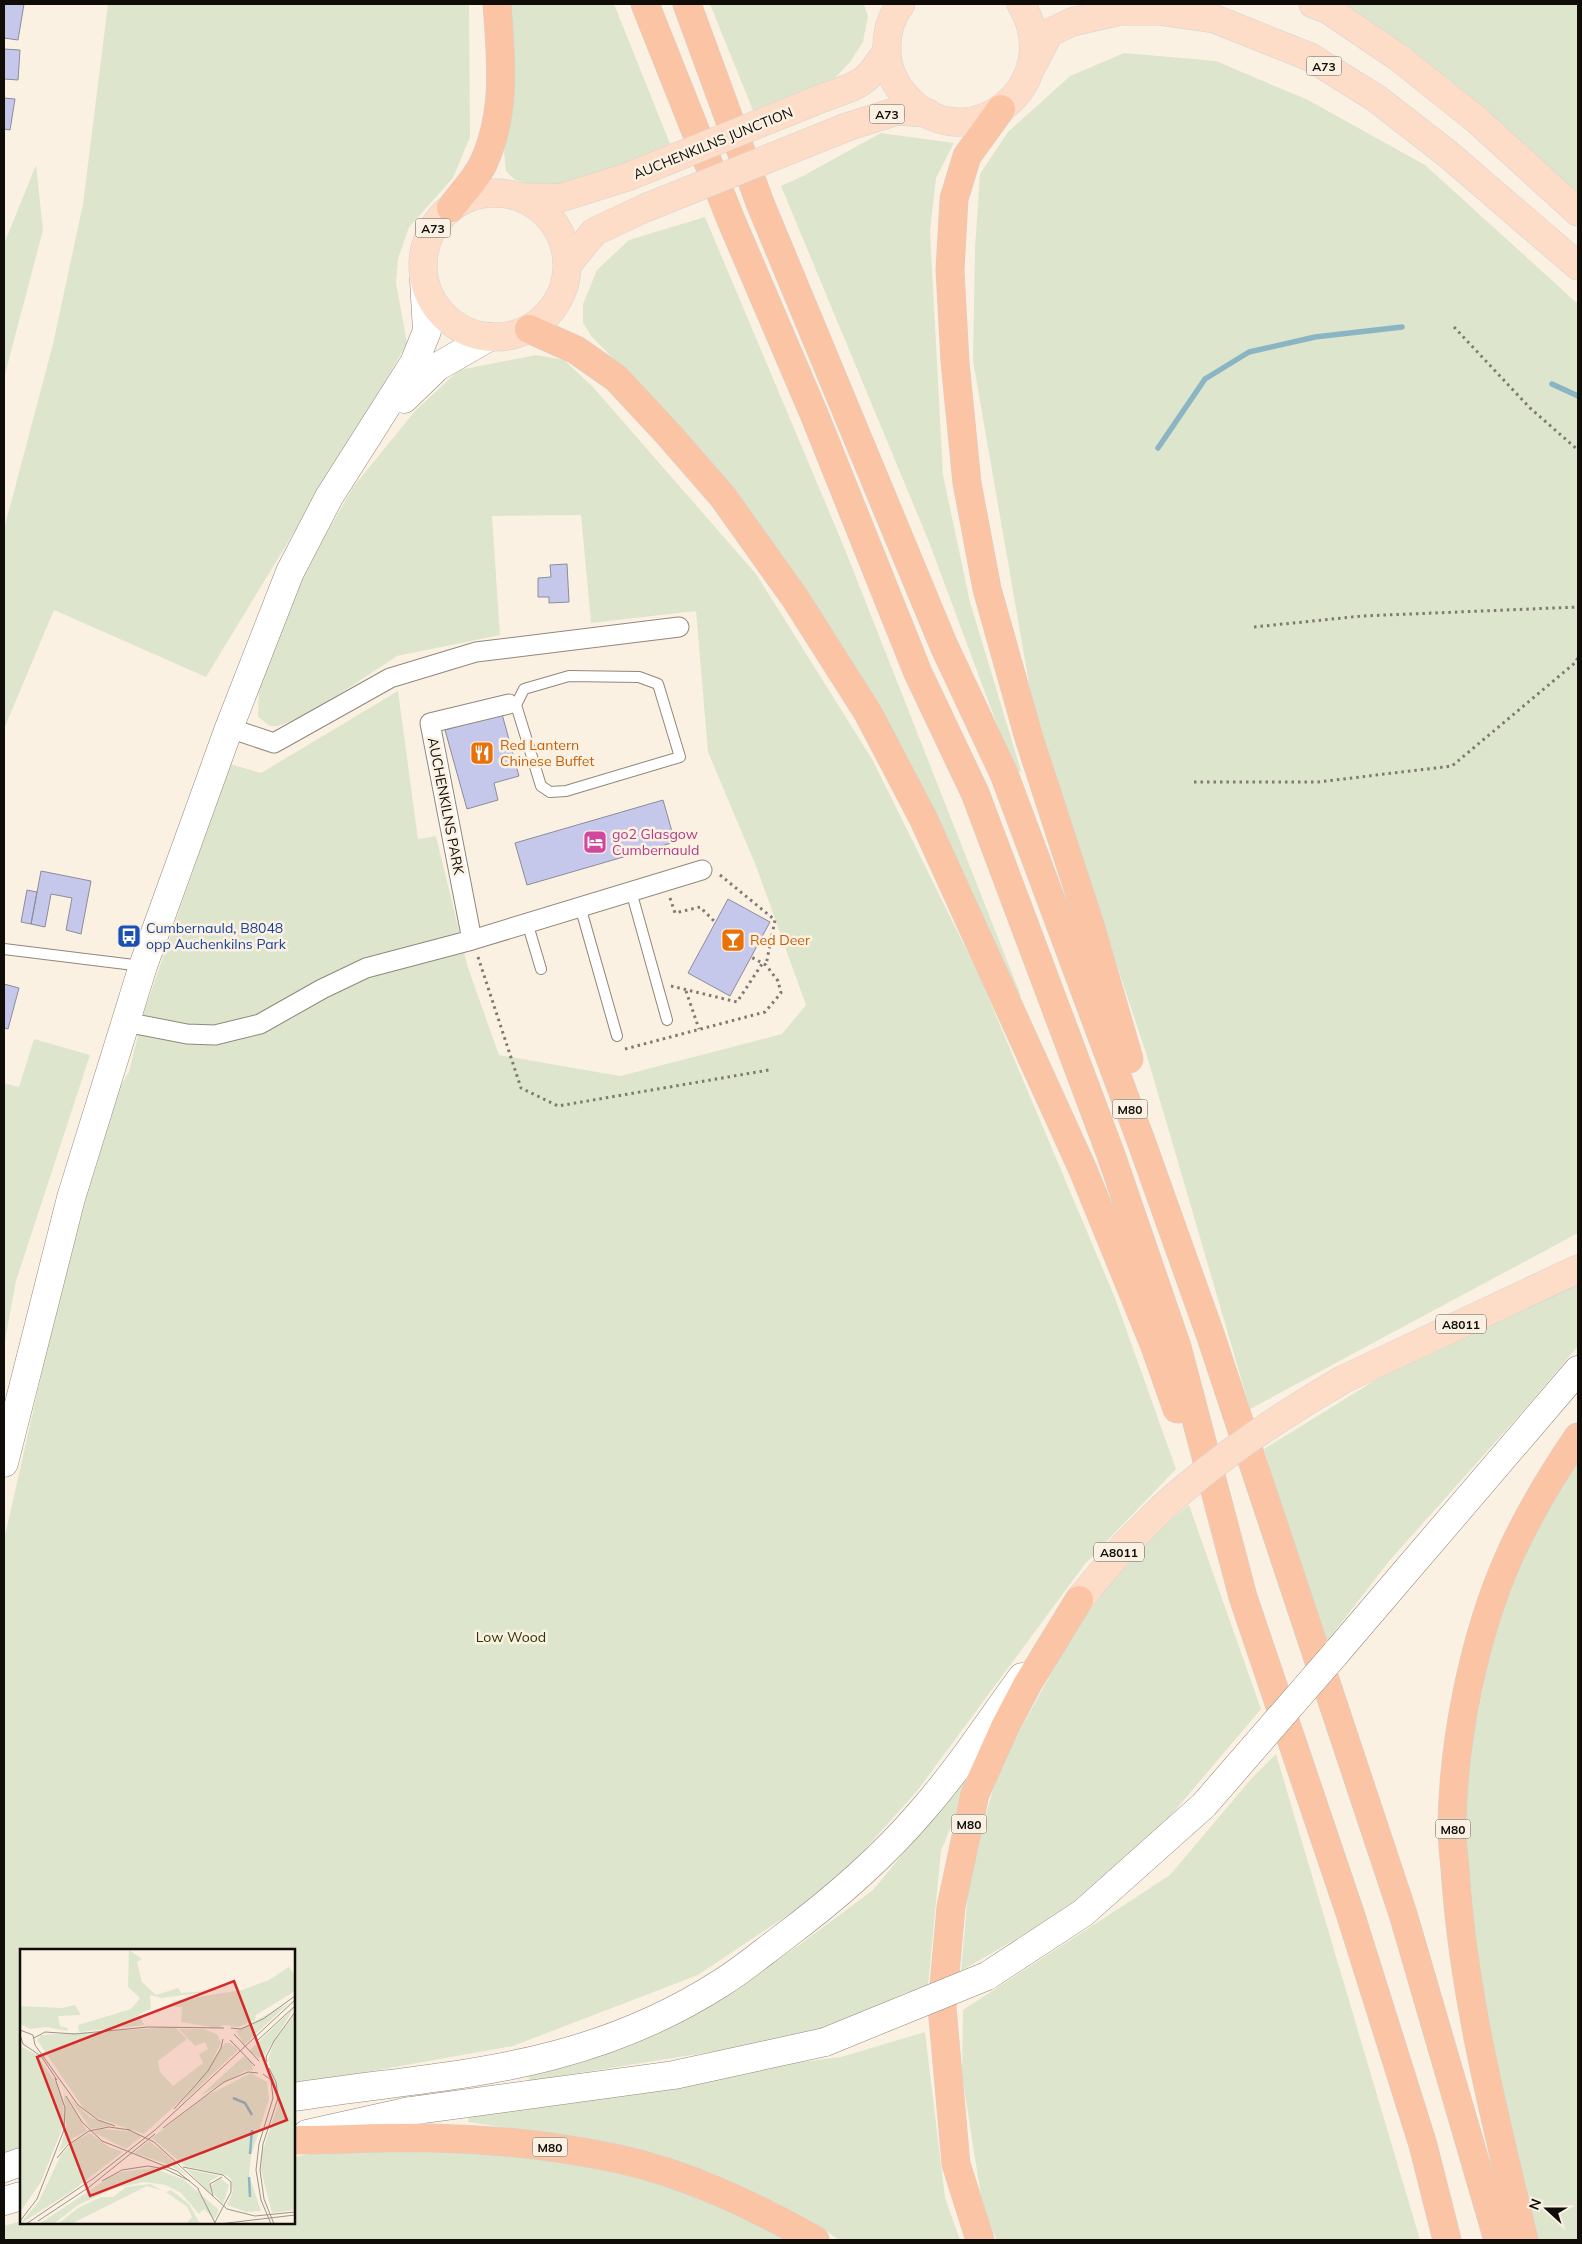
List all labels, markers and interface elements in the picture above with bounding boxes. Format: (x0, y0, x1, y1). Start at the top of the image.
road number: A73 (1306, 56, 1342, 76)
street label: AUCHENKILNS JUNCTION (631, 103, 795, 183)
road number: A73 (870, 105, 904, 124)
road number: A73 (416, 218, 450, 238)
street label: AUCHENKILNS PARK (424, 736, 468, 877)
place label: Red Lantern Chinese Buffet (500, 736, 594, 770)
restaurant icon: Red Lantern Chinese Buffet (469, 740, 495, 766)
place label: go2 Glasgow Cumbernauld (612, 825, 699, 859)
hotel icon: go2 Glasgow Cumbernauld (582, 829, 608, 855)
place label: Cumbernauld, B8048 opp Auchenkilns Park (146, 919, 287, 953)
bus stop icon: Cumbernauld, B8048 opp Auchenkilns Park (116, 923, 142, 949)
bar icon: Red Deer (720, 927, 746, 953)
place label: Red Deer (750, 931, 811, 949)
road number: M80 (1112, 1100, 1148, 1118)
road number: A8011 (1436, 1315, 1486, 1334)
road number: A8011 (1094, 1542, 1144, 1561)
park label: Low Wood (476, 1628, 546, 1646)
road number: M80 (952, 1815, 986, 1834)
road number: M80 (1436, 1820, 1470, 1838)
inset map (20, 1949, 295, 2224)
road number: M80 (532, 2138, 568, 2156)
north arrow (1522, 2184, 1572, 2234)
text: N (1525, 2196, 1545, 2213)

